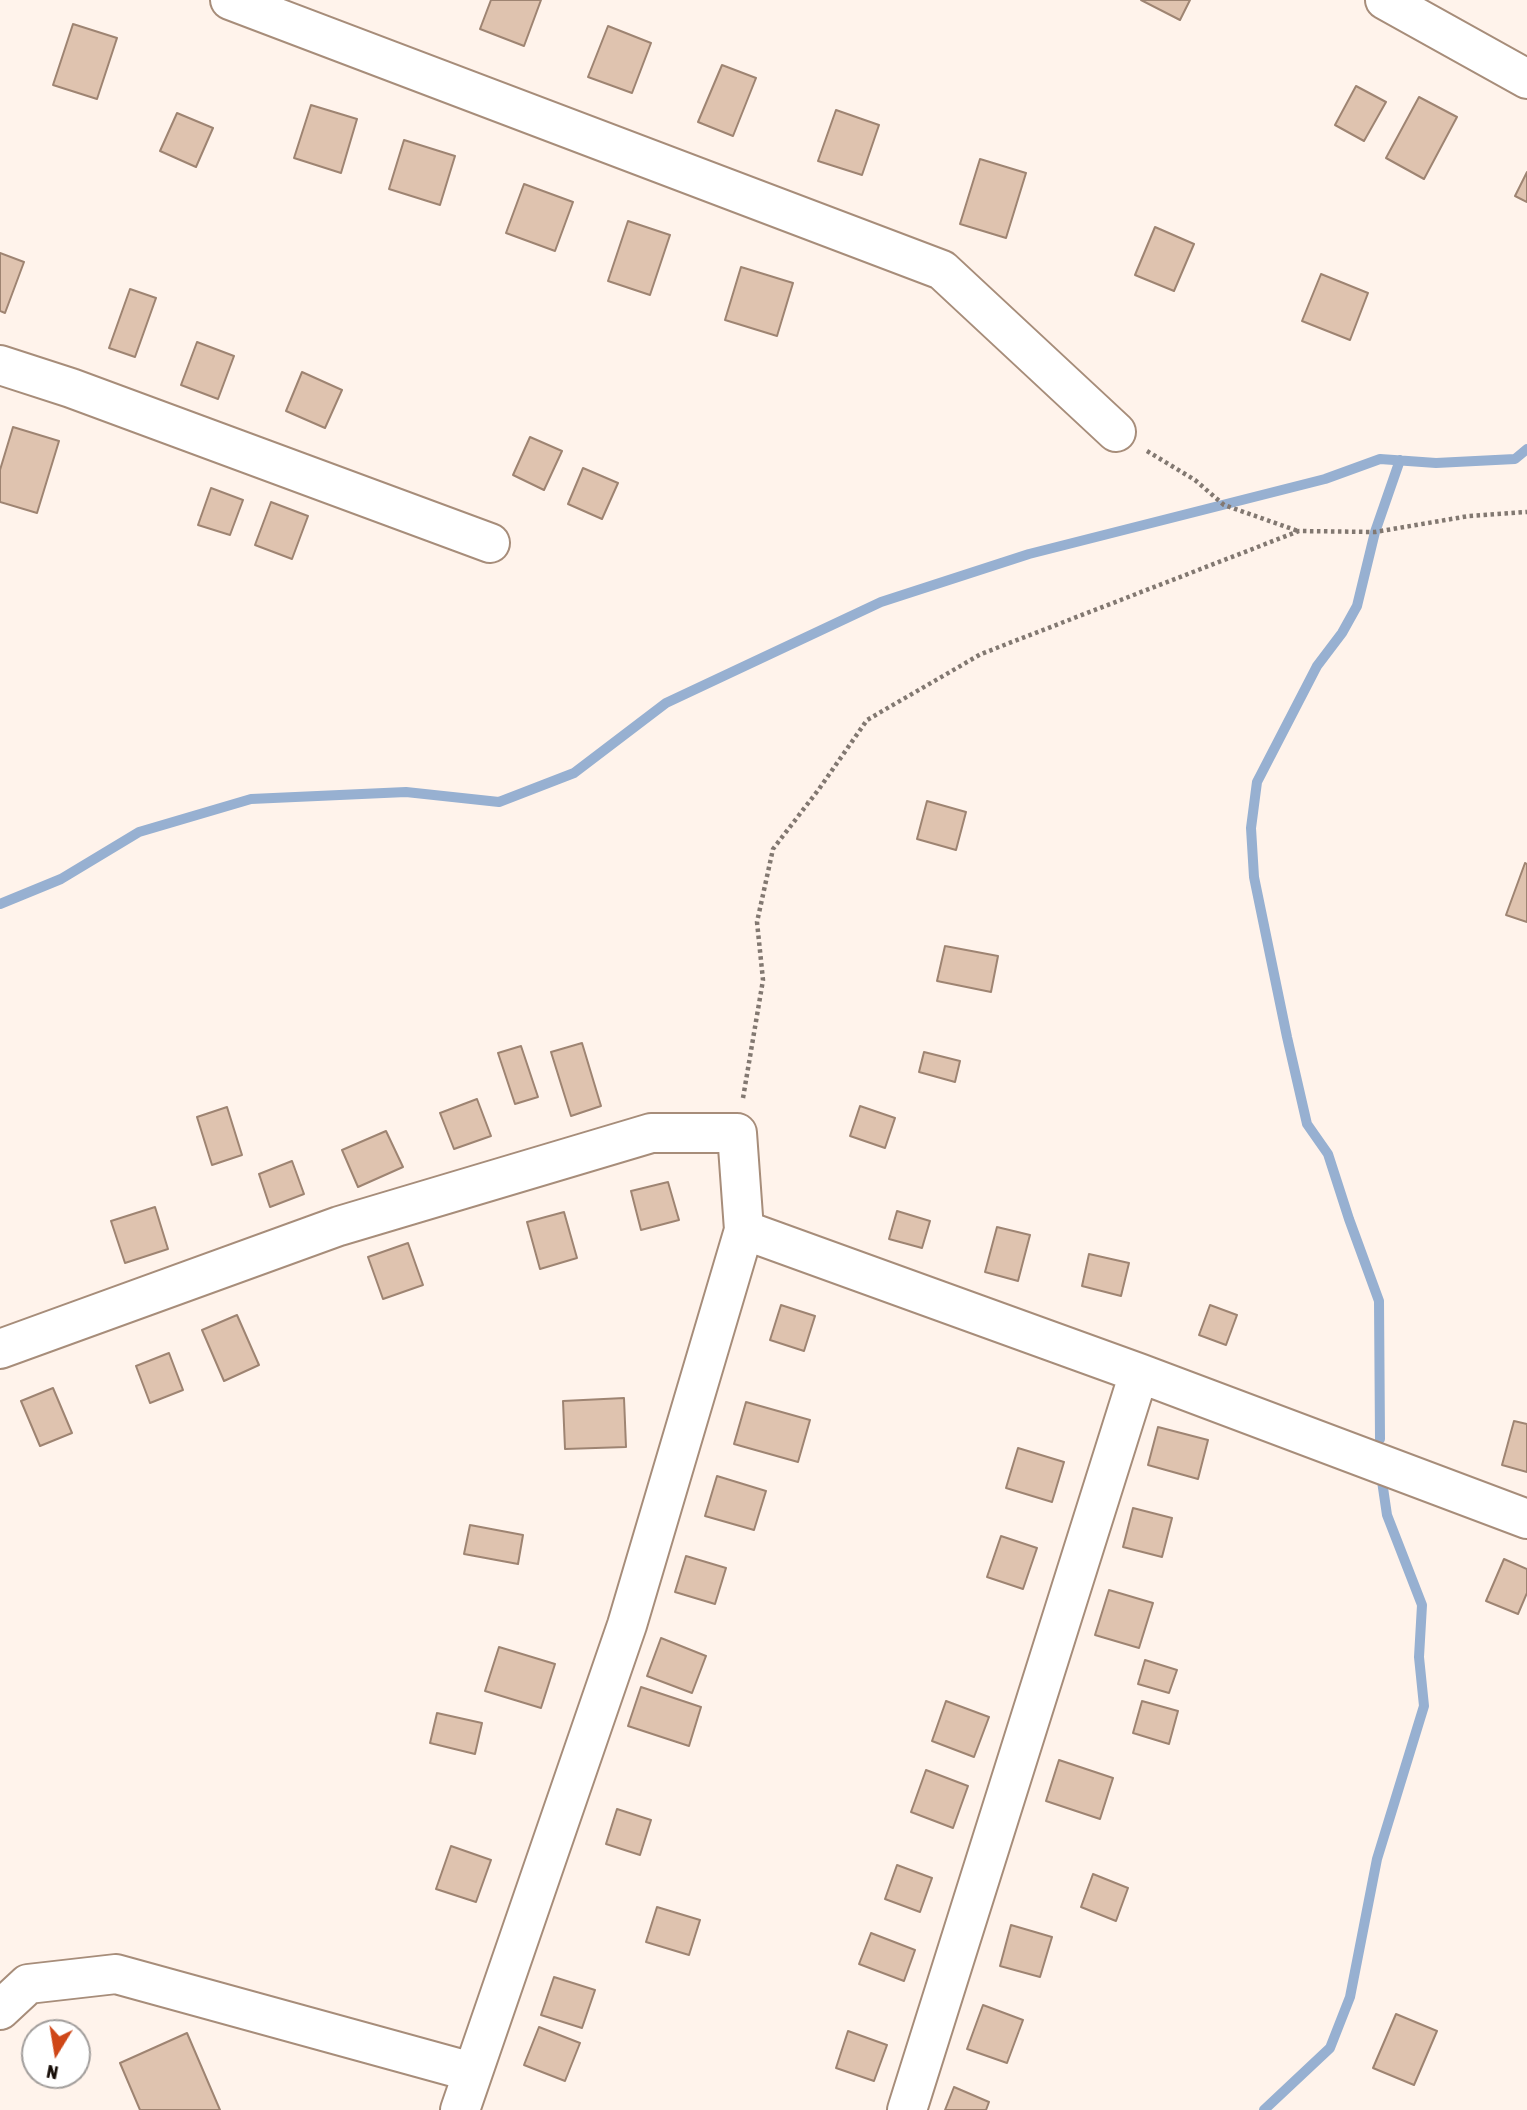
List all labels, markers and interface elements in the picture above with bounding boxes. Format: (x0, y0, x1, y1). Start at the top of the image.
north arrow (21, 2019, 91, 2089)
text: N (45, 2061, 60, 2085)

